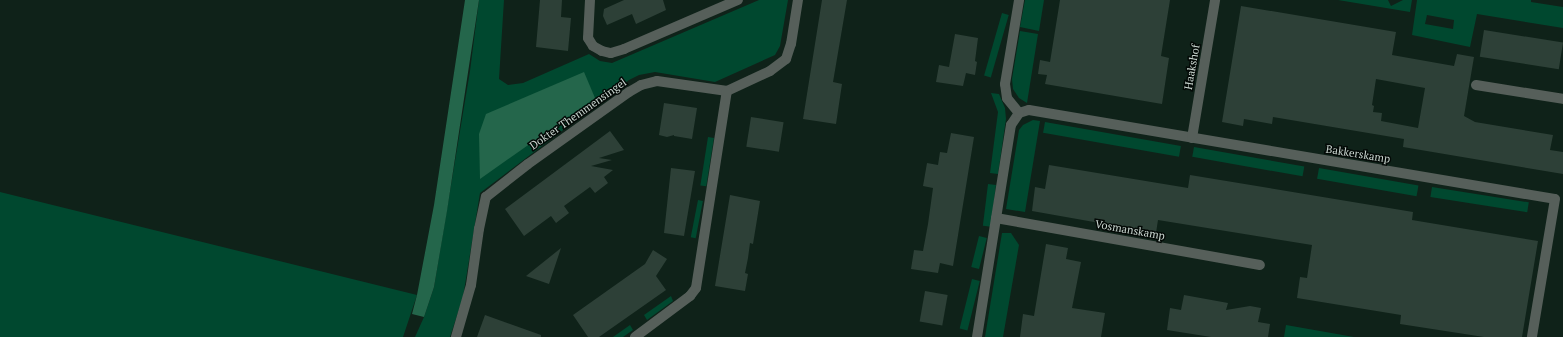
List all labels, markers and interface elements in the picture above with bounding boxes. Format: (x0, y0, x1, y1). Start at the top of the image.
street label: Haakshof (1182, 43, 1202, 91)
street label: Dokter Themmensingel (527, 76, 629, 152)
street label: Bakkerskamp (1325, 142, 1391, 166)
street label: Vosmanskamp (1094, 217, 1166, 243)

